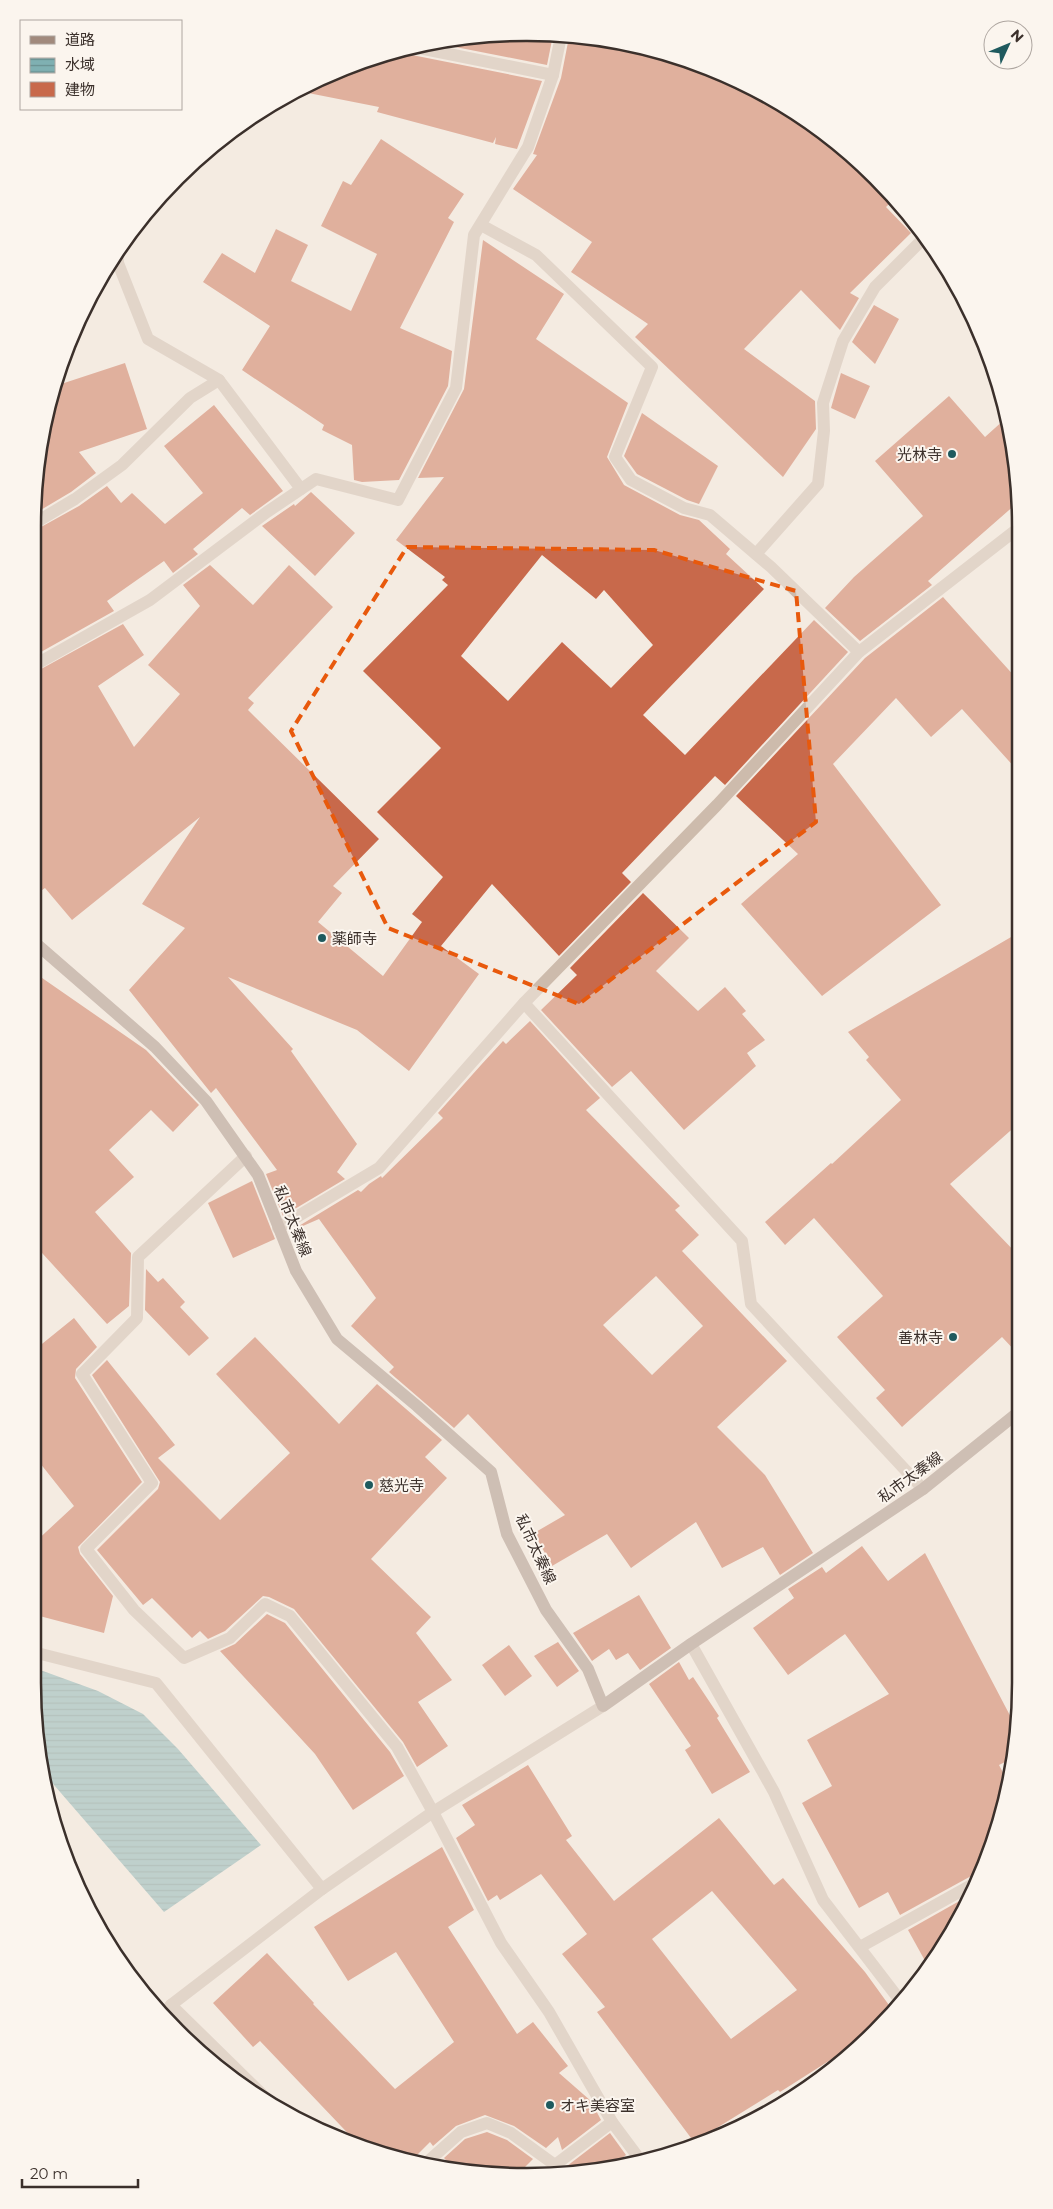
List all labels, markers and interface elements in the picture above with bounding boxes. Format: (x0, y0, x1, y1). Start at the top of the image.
legend (20, 20, 182, 110)
north arrow (983, 20, 1033, 70)
text: N (1007, 26, 1028, 46)
text: 道路 (65, 30, 95, 49)
text: 水域 (65, 55, 95, 74)
text: 建物 (65, 80, 95, 99)
place label: 光林寺 (897, 445, 942, 464)
marker: 光林寺 (946, 448, 958, 460)
place label: 薬師寺 (332, 929, 377, 948)
marker: 薬師寺 (316, 932, 328, 944)
street label: 私市太秦線 (270, 1183, 316, 1259)
place label: 善林寺 (898, 1328, 943, 1347)
marker: 善林寺 (947, 1331, 959, 1343)
street label: 私市太秦線 (874, 1447, 946, 1507)
place label: 慈光寺 (379, 1476, 424, 1495)
marker: 慈光寺 (363, 1479, 375, 1491)
street label: 私市太秦線 (512, 1511, 560, 1587)
place label: オキ美容室 (560, 2096, 635, 2115)
marker: オキ美容室 (544, 2099, 556, 2111)
scale bar (22, 2156, 139, 2188)
text: 20 m (30, 2164, 68, 2183)

